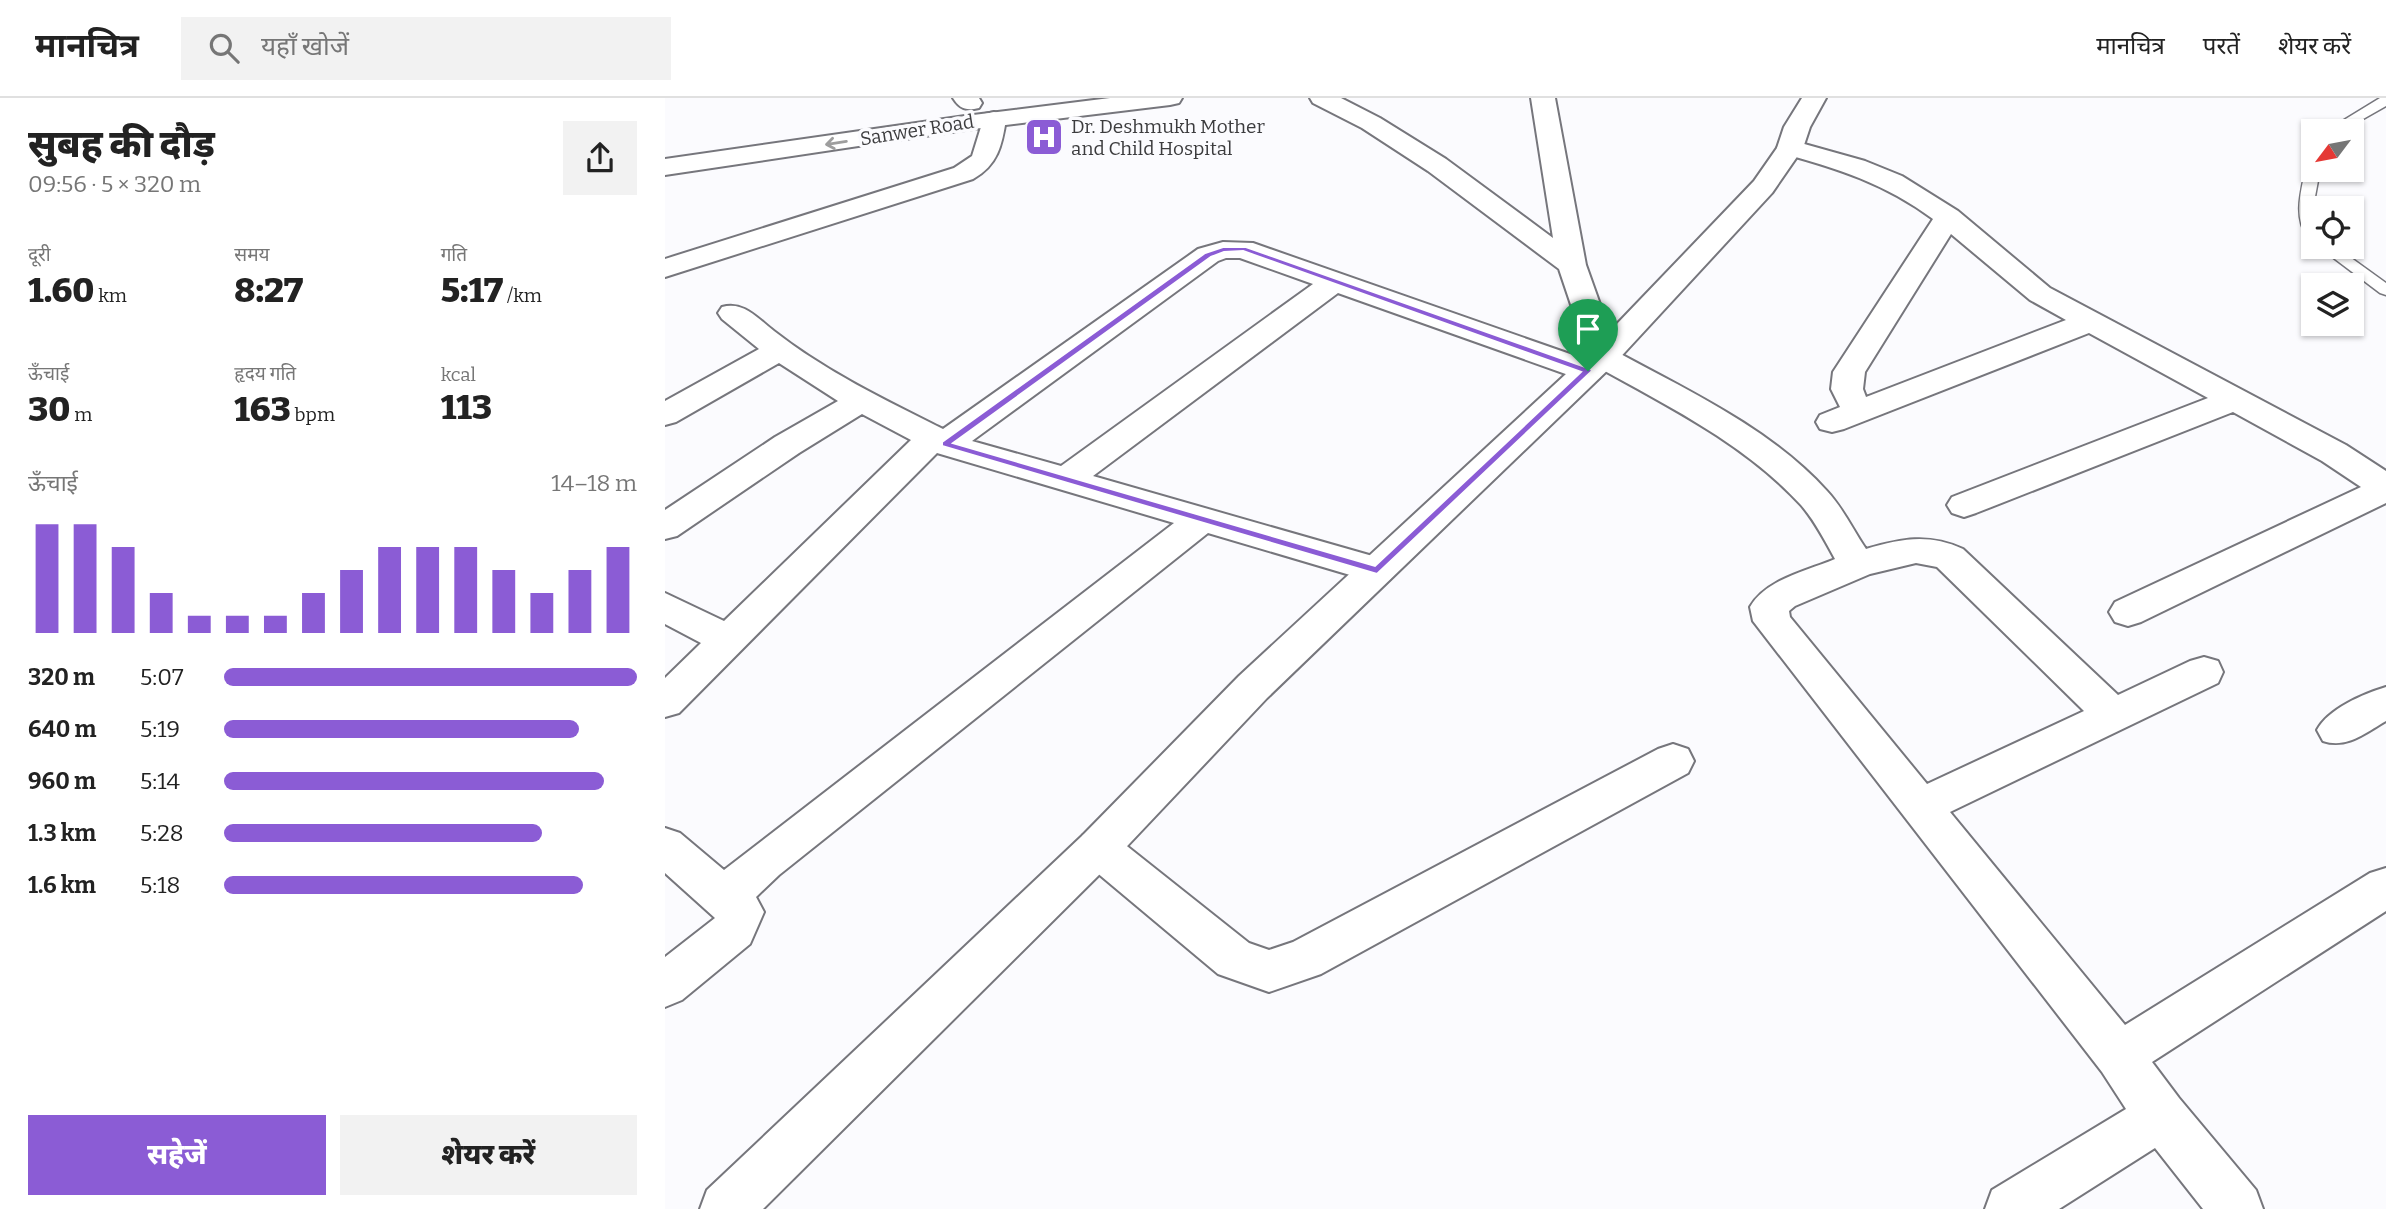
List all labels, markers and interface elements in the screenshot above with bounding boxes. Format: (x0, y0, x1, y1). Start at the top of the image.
search box (181, 17, 671, 80)
text: मानचित्र (35, 26, 139, 66)
icon: search (205, 29, 243, 67)
text: यहाँ खोजें (261, 31, 349, 62)
text: मानचित्र (2096, 32, 2165, 60)
text: परतें (2203, 32, 2240, 60)
text: शेयर करें (2278, 32, 2351, 60)
street label: Sanwer Road (858, 110, 976, 150)
place label: Dr. Deshmukh Mother and Child Hospital (1071, 115, 1265, 160)
hospital icon: Dr. Deshmukh Mother and Child Hospital (1023, 116, 1065, 158)
north arrow (2301, 119, 2364, 182)
map controls (2301, 119, 2364, 336)
text: सुबह की दौड़ (28, 121, 215, 167)
button: share (563, 121, 637, 195)
one-way arrow (825, 137, 847, 150)
text: 09:56 · 5 × 320 m (28, 170, 201, 198)
button: locate (2301, 196, 2364, 259)
text: दूरी (28, 243, 51, 266)
text: समय (234, 243, 270, 266)
text: गति (441, 243, 467, 266)
text: 1.60 (28, 269, 94, 311)
text: 8:27 (234, 269, 303, 311)
text: 5:17 (441, 269, 503, 311)
button: layers (2301, 273, 2364, 336)
text: km (94, 284, 127, 307)
text: /km (503, 284, 542, 307)
pin (1558, 299, 1618, 371)
icon: arrive (1569, 310, 1607, 348)
text: ऊँचाई (28, 362, 69, 385)
text: हृदय गति (234, 362, 296, 385)
text: kcal (441, 363, 476, 386)
text: 113 (441, 386, 492, 428)
text: 30 (28, 388, 70, 430)
text: 163 (234, 388, 291, 430)
text: m (70, 403, 92, 426)
text: bpm (291, 403, 335, 426)
text: ऊँचाई (28, 469, 78, 497)
text: 14–18 m (551, 469, 637, 497)
text: 320 m (28, 663, 95, 691)
text: 5:07 (140, 663, 183, 691)
text: 640 m (28, 715, 96, 743)
text: 5:19 (140, 715, 180, 743)
text: 960 m (28, 767, 96, 795)
text: 5:14 (140, 767, 180, 795)
text: 1.3 km (28, 819, 96, 847)
text: 5:28 (140, 819, 183, 847)
text: 1.6 km (28, 871, 96, 899)
text: 5:18 (140, 871, 180, 899)
button: सहेजें (28, 1115, 326, 1195)
button: शेयर करें (340, 1115, 637, 1195)

